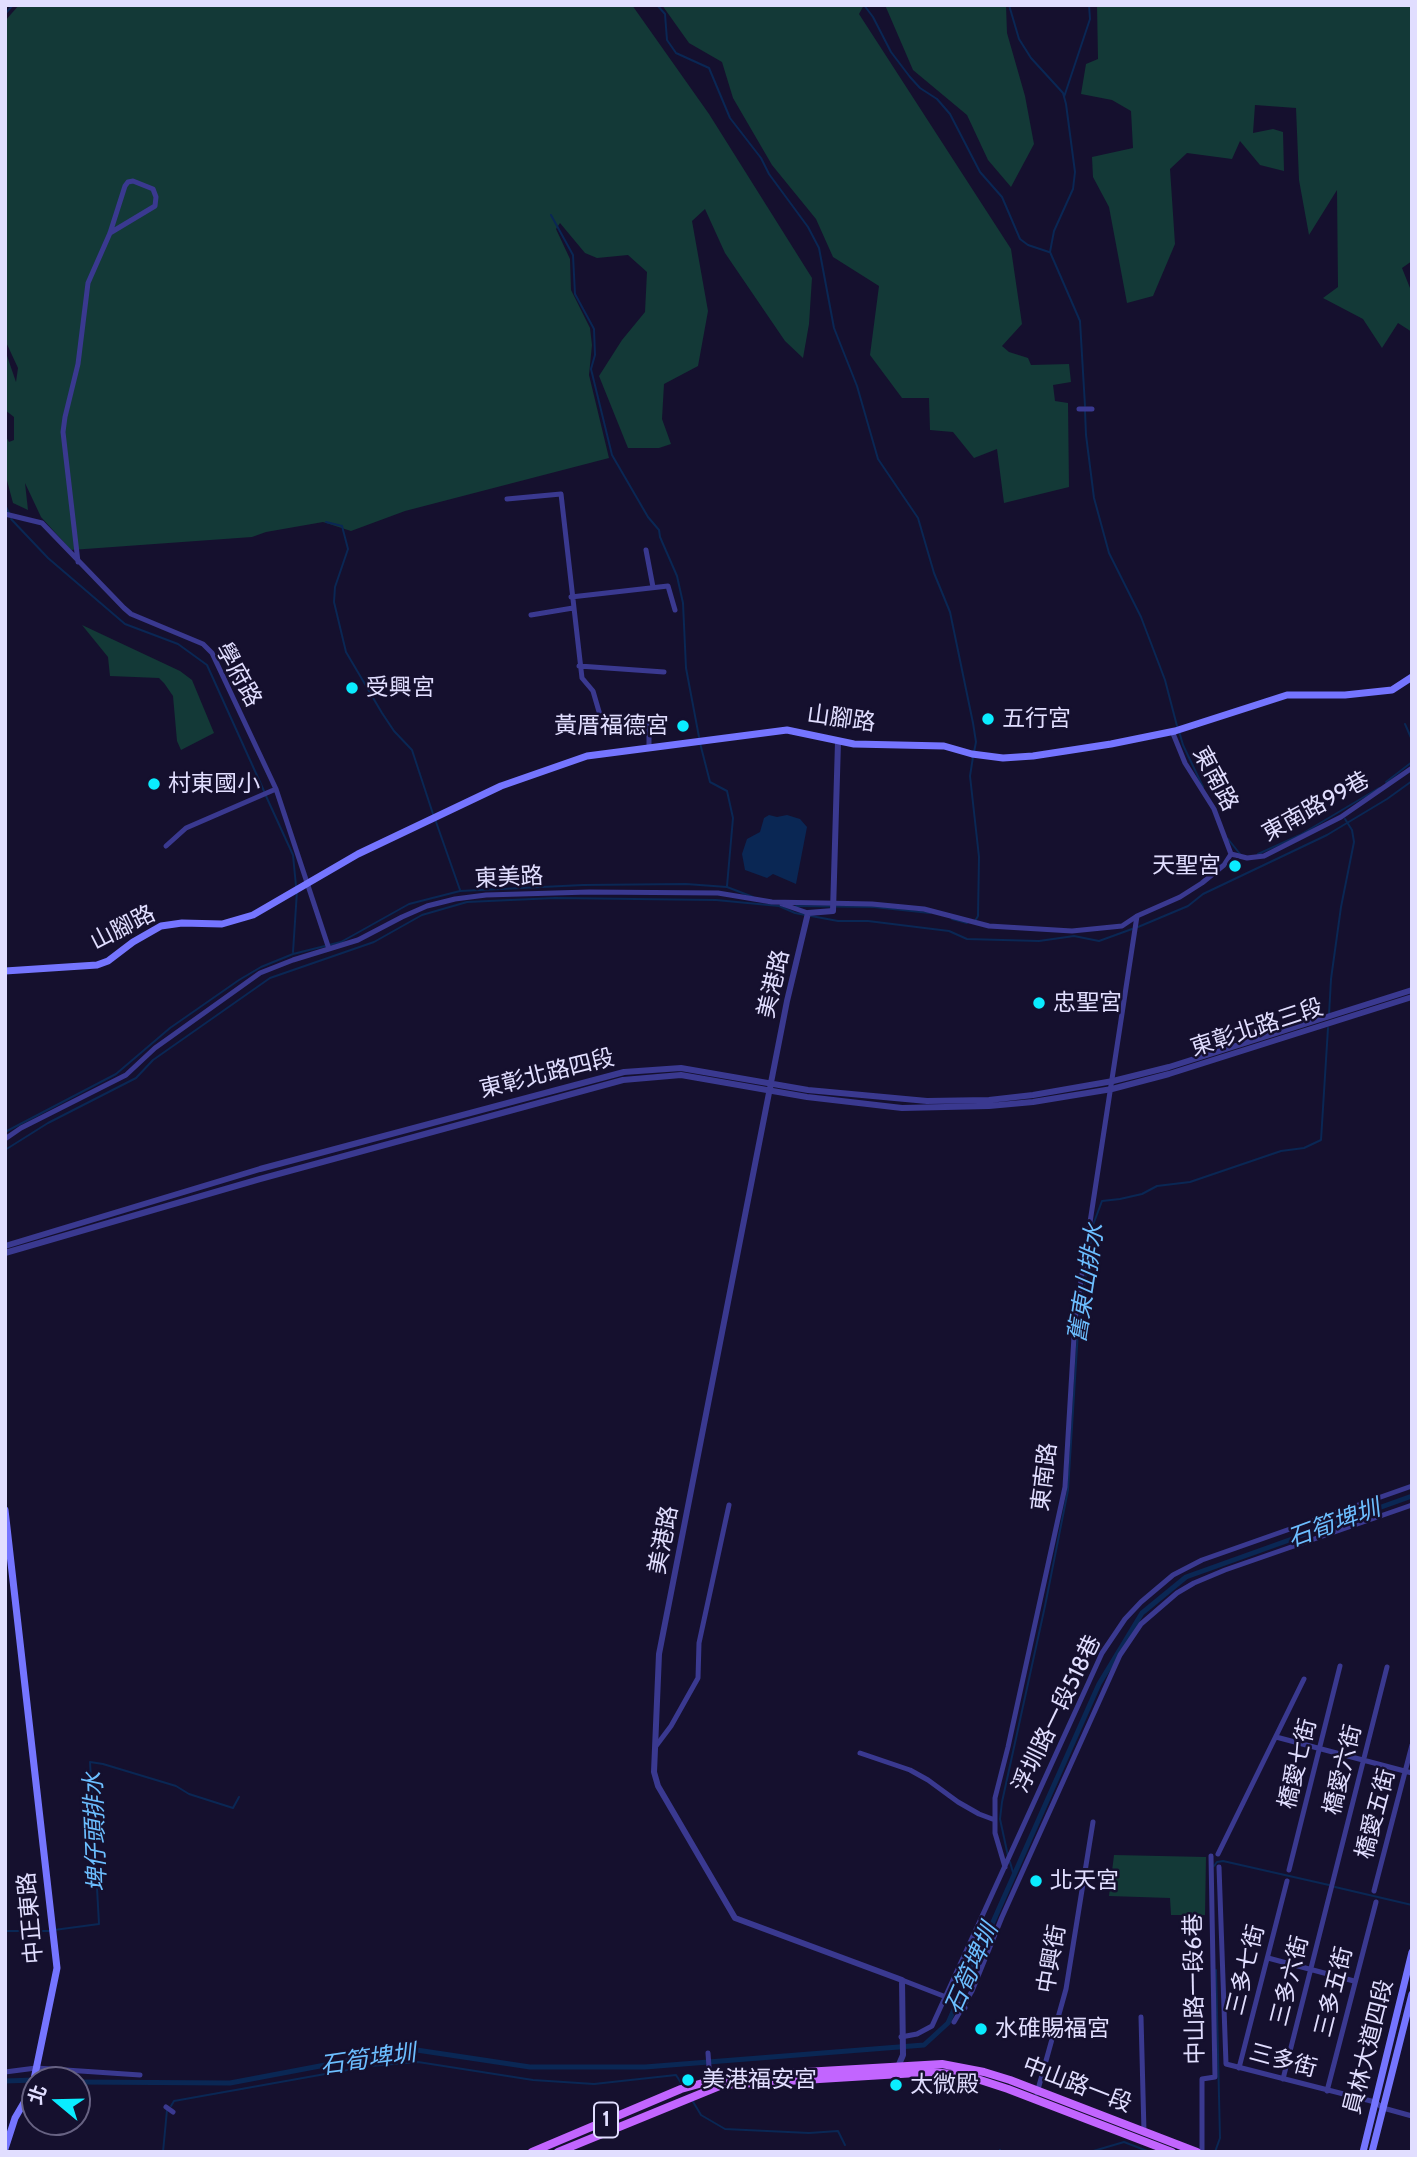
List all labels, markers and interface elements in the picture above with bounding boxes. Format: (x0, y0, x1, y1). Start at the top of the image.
street label: 學府路 (209, 638, 267, 712)
place label: 受興宮 (366, 674, 435, 702)
marker: 受興宮 (344, 680, 360, 696)
street label: 山腳路 (805, 701, 877, 737)
place label: 五行宮 (1002, 705, 1071, 733)
marker: 五行宮 (980, 711, 996, 727)
place label: 黃厝福德宮 (554, 712, 669, 740)
marker: 黃厝福德宮 (675, 718, 691, 734)
street label: 東南路 (1187, 742, 1243, 816)
street label: 東南路99巷 (1258, 766, 1374, 848)
place label: 村東國小 (168, 770, 260, 798)
marker: 村東國小 (146, 776, 162, 792)
place label: 天聖宮 (1152, 852, 1221, 880)
marker: 天聖宮 (1227, 858, 1243, 874)
street label: 東美路 (474, 862, 544, 894)
street label: 山腳路 (86, 900, 160, 956)
street label: 美港路 (753, 947, 795, 1021)
place label: 忠聖宮 (1053, 989, 1122, 1017)
street label: 東彰北路三段 (1187, 994, 1327, 1062)
marker: 忠聖宮 (1031, 995, 1047, 1011)
street label: 東彰北路四段 (477, 1044, 617, 1104)
water label: 舊東山排水 (1063, 1221, 1111, 1345)
street label: 東南路 (1027, 1441, 1063, 1513)
water label: 石筍埤圳 (1284, 1494, 1384, 1554)
street label: 美港路 (644, 1504, 684, 1576)
street label: 浮圳路一段518巷 (1007, 1631, 1107, 1797)
street label: 橋愛七街 (1273, 1716, 1323, 1812)
street label: 橋愛六街 (1318, 1722, 1368, 1818)
street label: 橋愛五街 (1351, 1766, 1401, 1862)
water label: 埤仔頭排水 (80, 1772, 112, 1892)
place label: 北天宮 (1050, 1867, 1119, 1895)
street label: 中正東路 (13, 1871, 49, 1965)
marker: 北天宮 (1028, 1873, 1044, 1889)
street label: 中山路一段6巷 (1180, 1913, 1210, 2065)
water label: 石筍埤圳 (939, 1919, 1005, 2019)
street label: 三多七街 (1221, 1922, 1271, 2018)
street label: 中興街 (1032, 1923, 1072, 1995)
street label: 三多六街 (1265, 1933, 1315, 2029)
street label: 三多五街 (1309, 1944, 1359, 2040)
street label: 員林大道四段 (1339, 1977, 1399, 2117)
place label: 水碓賜福宮 (995, 2015, 1110, 2043)
marker: 水碓賜福宮 (973, 2021, 989, 2037)
water label: 石筍埤圳 (318, 2039, 418, 2081)
street label: 三多街 (1246, 2039, 1320, 2083)
street label: 中山路一段 (1018, 2052, 1136, 2118)
north arrow (21, 2066, 91, 2136)
place label: 美港福安宮 (702, 2066, 817, 2094)
place label: 太微殿 (910, 2071, 979, 2099)
marker: 美港福安宮 (680, 2072, 696, 2088)
marker: 太微殿 (888, 2077, 904, 2093)
text: 北 (24, 2082, 52, 2107)
road number: 1 (594, 2102, 618, 2138)

